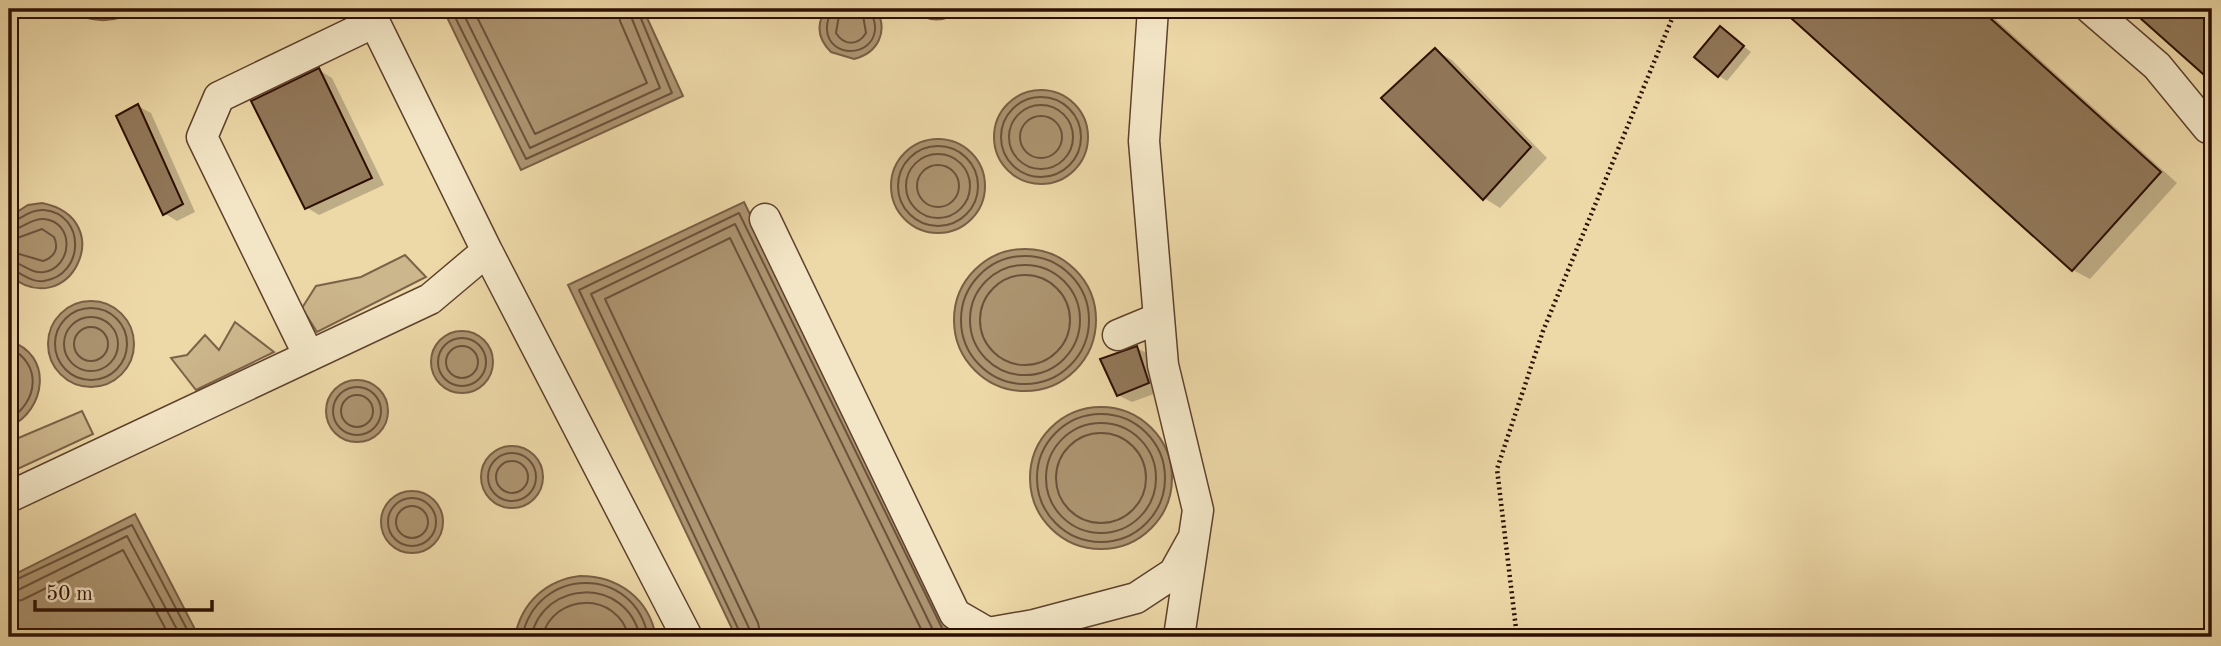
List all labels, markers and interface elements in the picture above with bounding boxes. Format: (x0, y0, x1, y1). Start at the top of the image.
scale bar (35, 569, 212, 613)
text: 50 m (46, 584, 93, 605)

